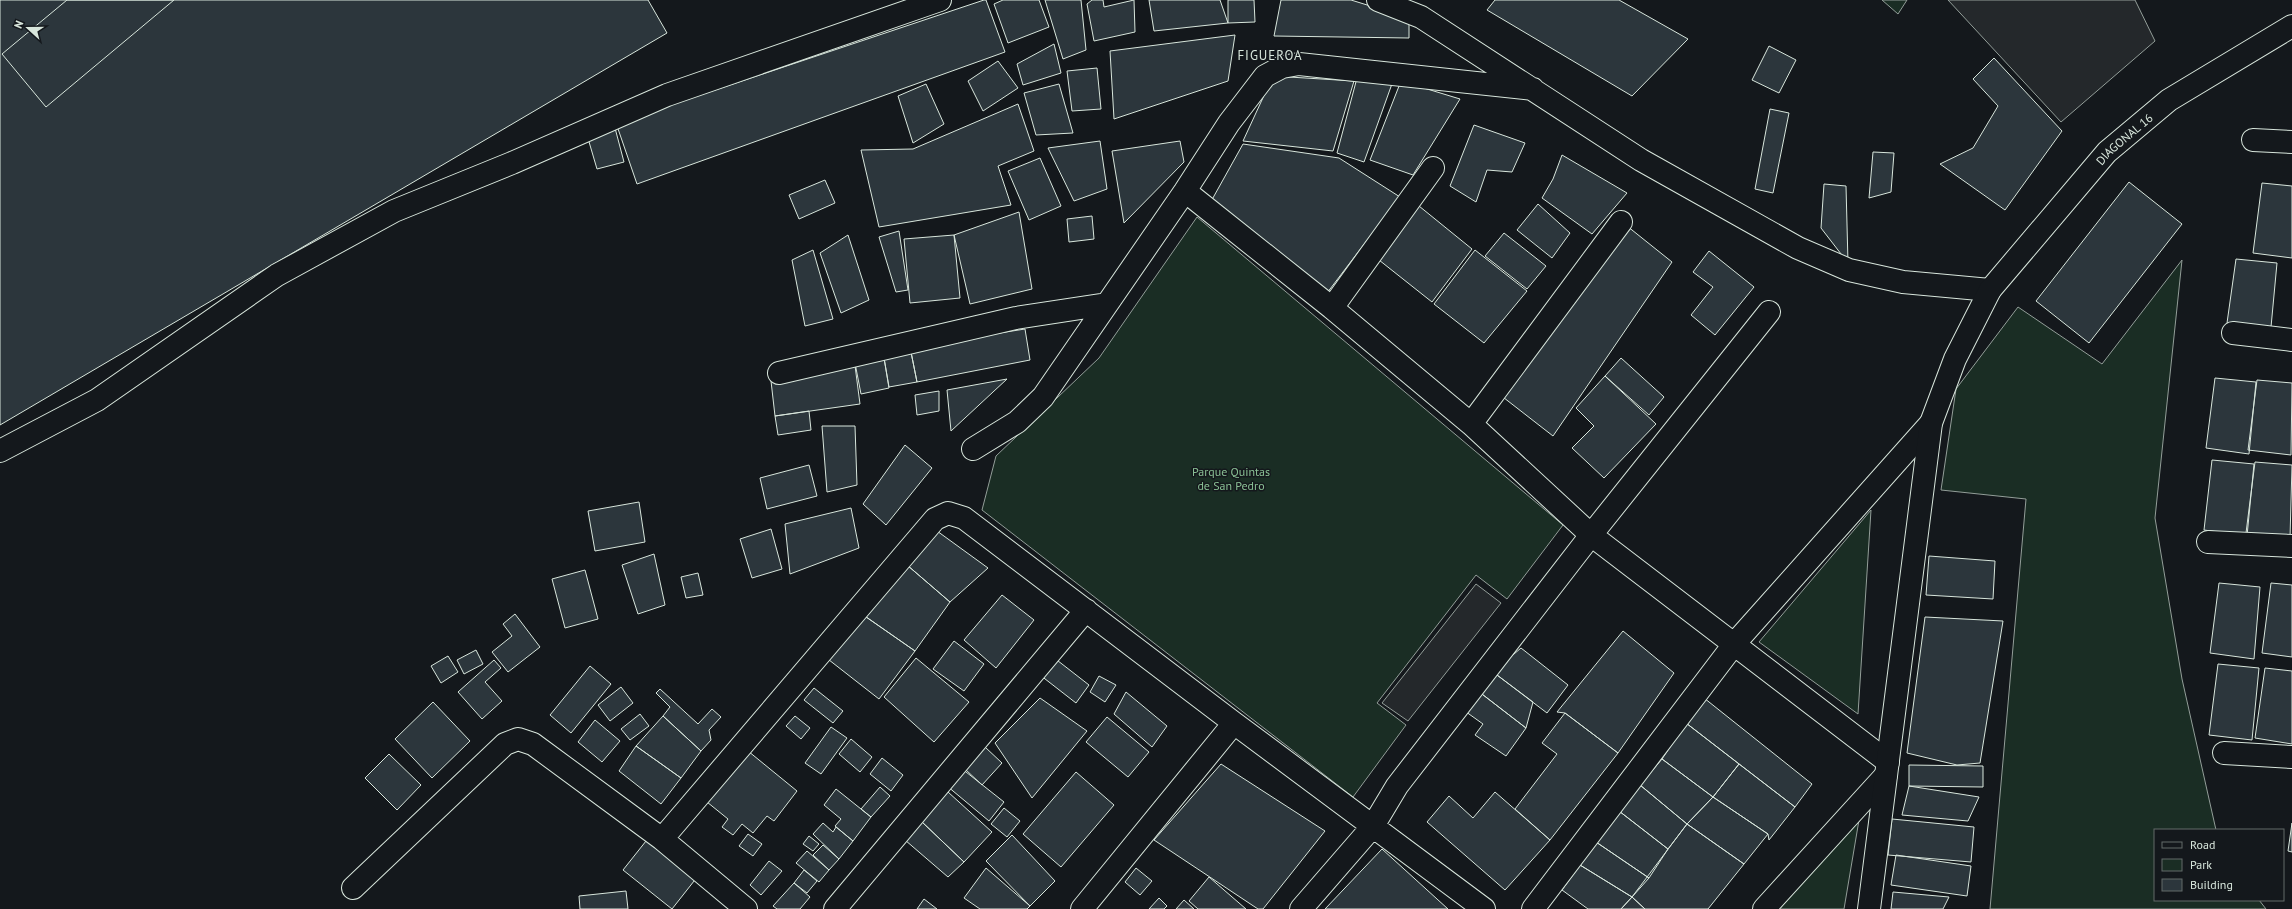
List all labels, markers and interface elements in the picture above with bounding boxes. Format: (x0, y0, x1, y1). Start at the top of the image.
north arrow (8, 8, 48, 48)
text: N (11, 19, 26, 30)
district label: FIGUEROA (1237, 47, 1303, 64)
street label: DIAGONAL 16 (2092, 110, 2155, 168)
park label: Parque Quintas de San Pedro (1192, 464, 1270, 493)
legend (2154, 829, 2284, 901)
text: Road (2190, 837, 2215, 852)
text: Park (2190, 857, 2212, 872)
text: Building (2190, 877, 2233, 892)

